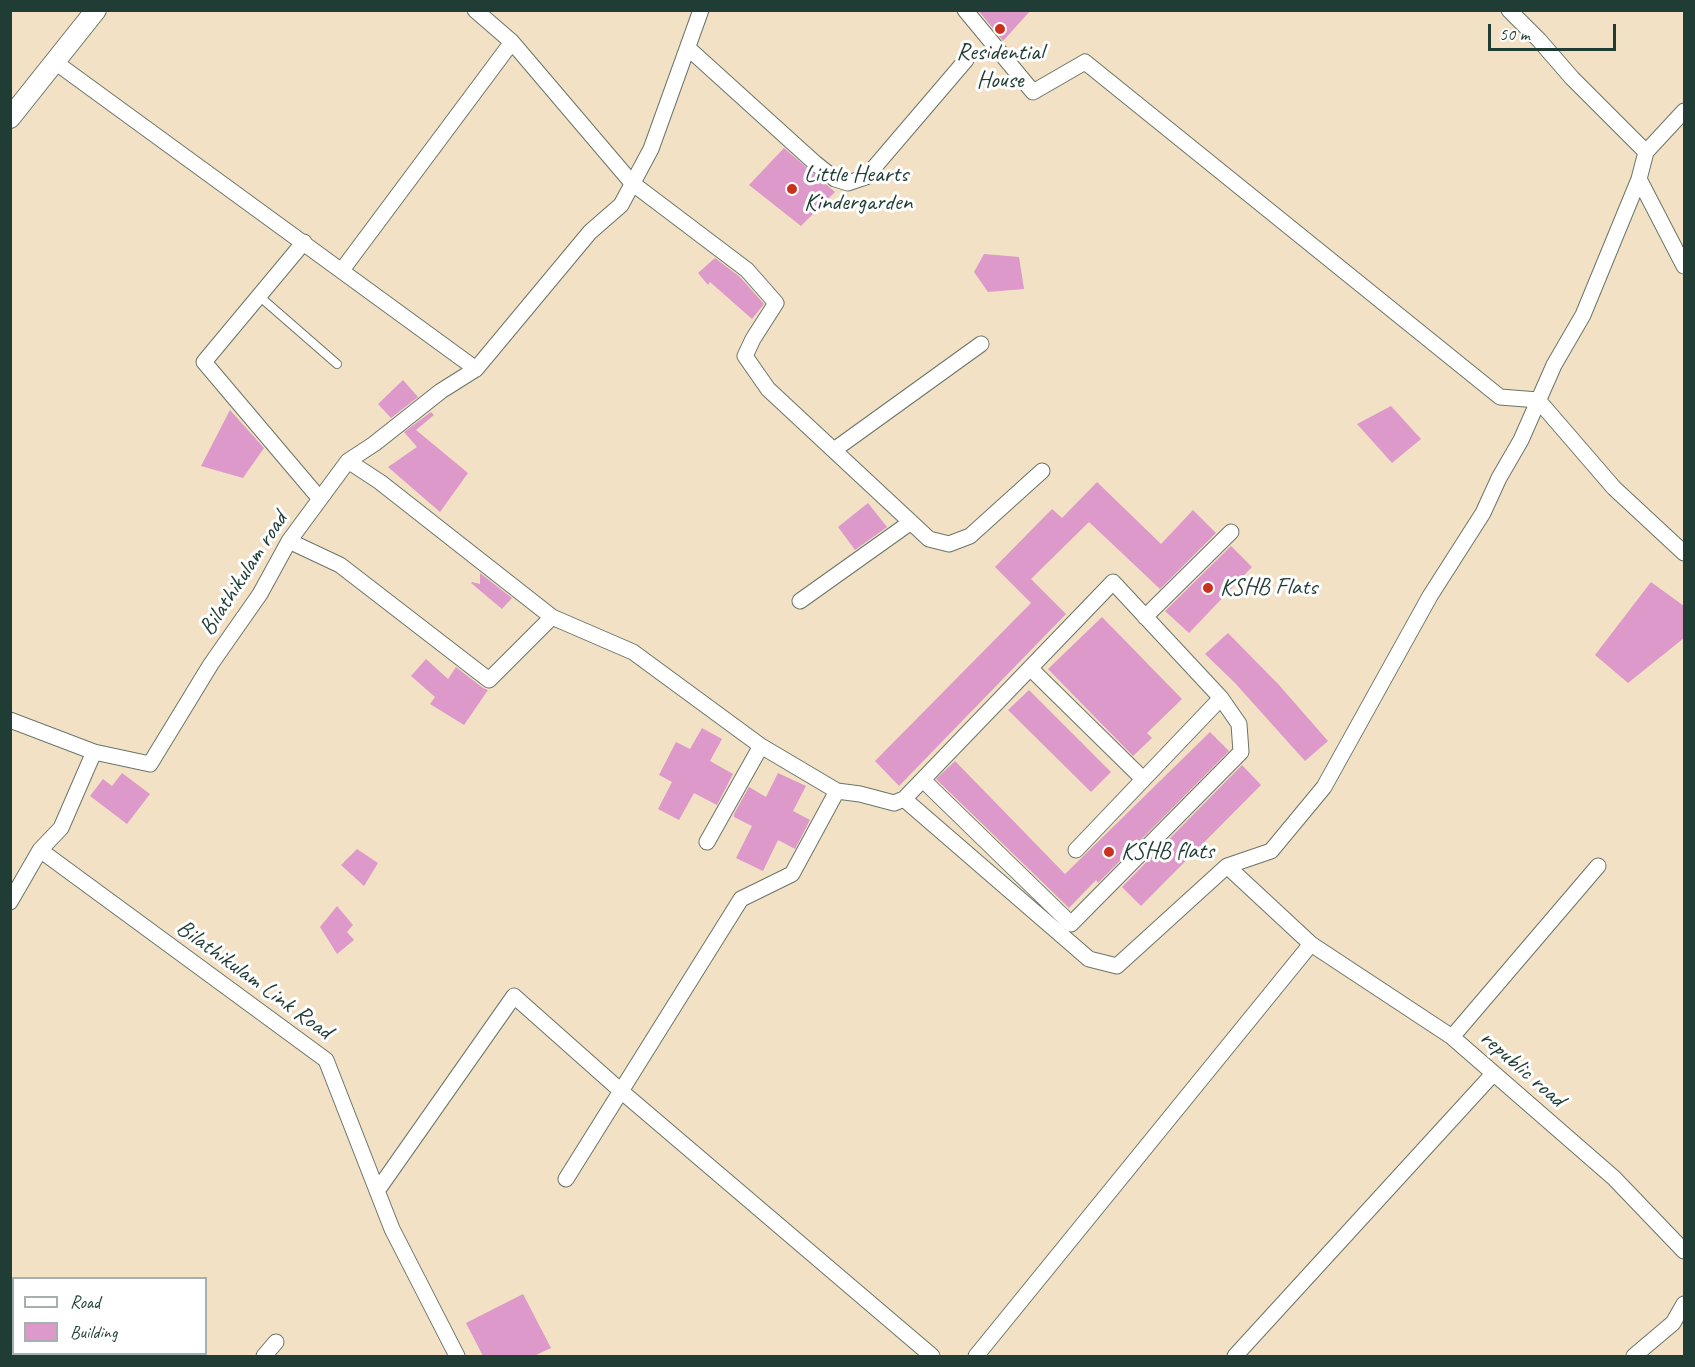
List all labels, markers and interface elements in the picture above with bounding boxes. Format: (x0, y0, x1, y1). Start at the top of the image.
scale bar (1491, 12, 1618, 50)
marker: Residential House (993, 22, 1007, 36)
text: 50 m (1499, 23, 1530, 45)
place label: Residential House (956, 39, 1044, 95)
place label: Little Hearts Kindergarden (804, 161, 912, 217)
marker: Little Hearts Kindergarden (785, 182, 799, 196)
street label: Bilathikulam road (193, 507, 295, 641)
place label: KSHB Flats (1220, 574, 1317, 602)
marker: KSHB Flats (1201, 581, 1215, 595)
place label: KSHB flats (1121, 838, 1214, 866)
marker: KSHB flats (1102, 845, 1116, 859)
street label: Bilathikulam Link Road (170, 914, 338, 1046)
street label: republic road (1473, 1024, 1571, 1114)
legend (12, 1277, 207, 1355)
text: Road (70, 1291, 100, 1313)
text: Building (70, 1321, 117, 1343)

